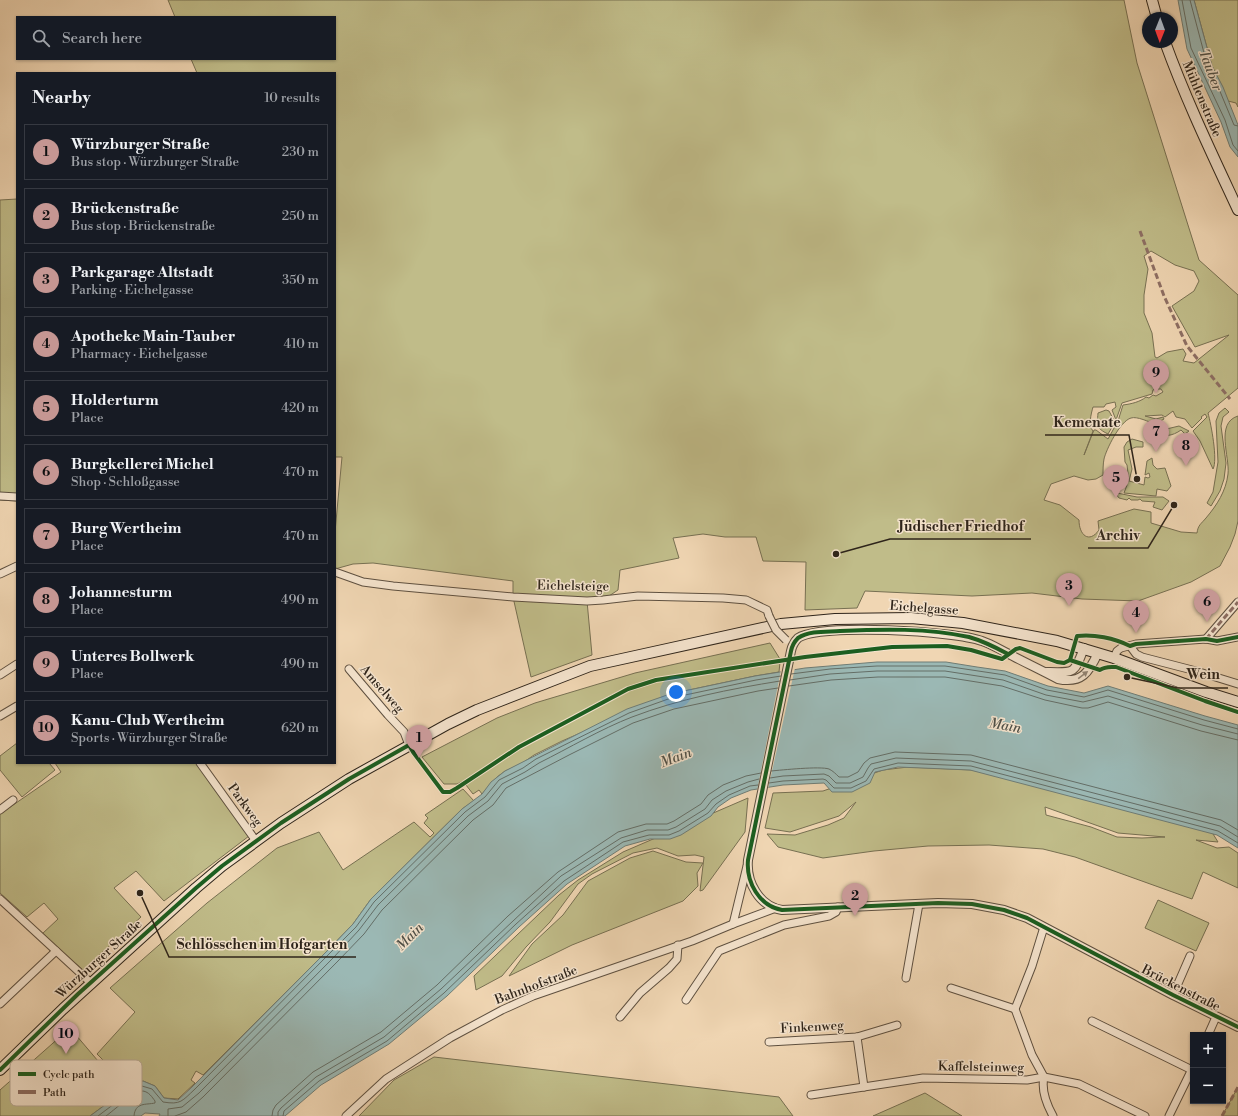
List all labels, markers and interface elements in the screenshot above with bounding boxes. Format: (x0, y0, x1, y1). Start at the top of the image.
north arrow (1142, 12, 1178, 48)
search box (16, 16, 336, 60)
icon: search (30, 27, 52, 49)
text: Search here (62, 29, 142, 48)
water label: Tauber (1194, 46, 1226, 95)
street label: Mühlenstraße (1179, 58, 1225, 140)
text: Nearby (32, 87, 91, 109)
text: 10 results (264, 90, 320, 106)
text: Würzburger Straße (71, 135, 210, 154)
text: 1 (43, 144, 49, 160)
text: 230 m (282, 144, 319, 160)
text: Bus stop · Würzburger Straße (71, 154, 239, 170)
text: Brückenstraße (71, 199, 179, 218)
text: 2 (42, 208, 50, 224)
text: 250 m (282, 208, 319, 224)
text: Bus stop · Brückenstraße (71, 218, 215, 234)
text: Parkgarage Altstadt (71, 263, 213, 282)
text: 3 (42, 272, 50, 288)
text: 350 m (282, 272, 319, 288)
text: Parking · Eichelgasse (71, 282, 194, 298)
text: Apotheke Main-Tauber (71, 327, 235, 346)
text: 4 (42, 336, 50, 352)
text: 410 m (283, 336, 319, 352)
text: Pharmacy · Eichelgasse (71, 346, 208, 362)
pin: 9 (1143, 360, 1169, 393)
text: Holderturm (71, 391, 159, 410)
text: 5 (42, 400, 50, 416)
text: 420 m (281, 400, 319, 416)
callout: Kemenate (1045, 409, 1129, 435)
text: Place (71, 410, 103, 426)
text: Kemenate (1053, 414, 1121, 432)
pin: 7 (1143, 419, 1169, 452)
pin: 8 (1173, 433, 1199, 466)
text: Burgkellerei Michel (71, 455, 214, 474)
text: 6 (42, 464, 50, 480)
text: 470 m (283, 464, 319, 480)
pin: 5 (1103, 465, 1129, 498)
text: Shop · Schloßgasse (71, 474, 180, 490)
callout: Jüdischer Friedhof (890, 513, 1031, 539)
text: Jüdischer Friedhof (896, 518, 1026, 536)
text: Burg Wertheim (71, 519, 181, 538)
callout: Archiv (1088, 522, 1148, 548)
text: Archiv (1095, 527, 1141, 545)
text: 7 (42, 528, 50, 544)
text: 470 m (283, 528, 319, 544)
text: Place (71, 538, 103, 554)
pin: 3 (1056, 573, 1082, 606)
street label: Eichelsteige (537, 577, 610, 595)
text: Johannesturm (71, 583, 172, 602)
pin: 6 (1194, 589, 1220, 622)
text: 8 (42, 592, 50, 608)
text: 490 m (281, 592, 319, 608)
street label: Eichelgasse (889, 598, 959, 618)
pin: 4 (1123, 600, 1149, 633)
text: Place (71, 602, 103, 618)
text: Unteres Bollwerk (71, 647, 194, 666)
text: 9 (42, 656, 50, 672)
text: 490 m (281, 656, 319, 672)
street label: Amselweg (356, 661, 407, 717)
callout: Wein (1178, 662, 1228, 688)
text: Place (71, 666, 103, 682)
text: Wein (1185, 666, 1220, 684)
one-way arrow (1078, 670, 1089, 679)
your location (666, 682, 686, 702)
text: Kanu-Club Wertheim (71, 711, 224, 730)
water label: Main (988, 714, 1023, 738)
text: 10 (38, 720, 54, 736)
text: 620 m (281, 720, 319, 736)
pin: 1 (406, 725, 432, 758)
text: Sports · Würzburger Straße (71, 730, 228, 746)
water label: Main (658, 744, 694, 772)
street label: Parkweg (224, 780, 266, 830)
pin: 2 (842, 883, 868, 916)
street label: Würzburger Straße (52, 916, 146, 1003)
water label: Main (392, 919, 428, 955)
callout: Schlösschen im Hofgarten (169, 931, 356, 957)
text: Schlösschen im Hofgarten (177, 936, 348, 954)
street label: Brückenstraße (1138, 961, 1224, 1015)
street label: Bahnhofstraße (491, 962, 580, 1008)
street label: Finkenweg (780, 1017, 844, 1037)
pin: 10 (53, 1021, 79, 1054)
map controls (1190, 1032, 1226, 1104)
button: + (1190, 1032, 1226, 1068)
street label: Kaffelsteinweg (938, 1058, 1024, 1076)
legend (10, 1060, 142, 1106)
text: Cycle path (43, 1068, 95, 1082)
button: − (1190, 1068, 1226, 1104)
text: Path (43, 1086, 67, 1100)

